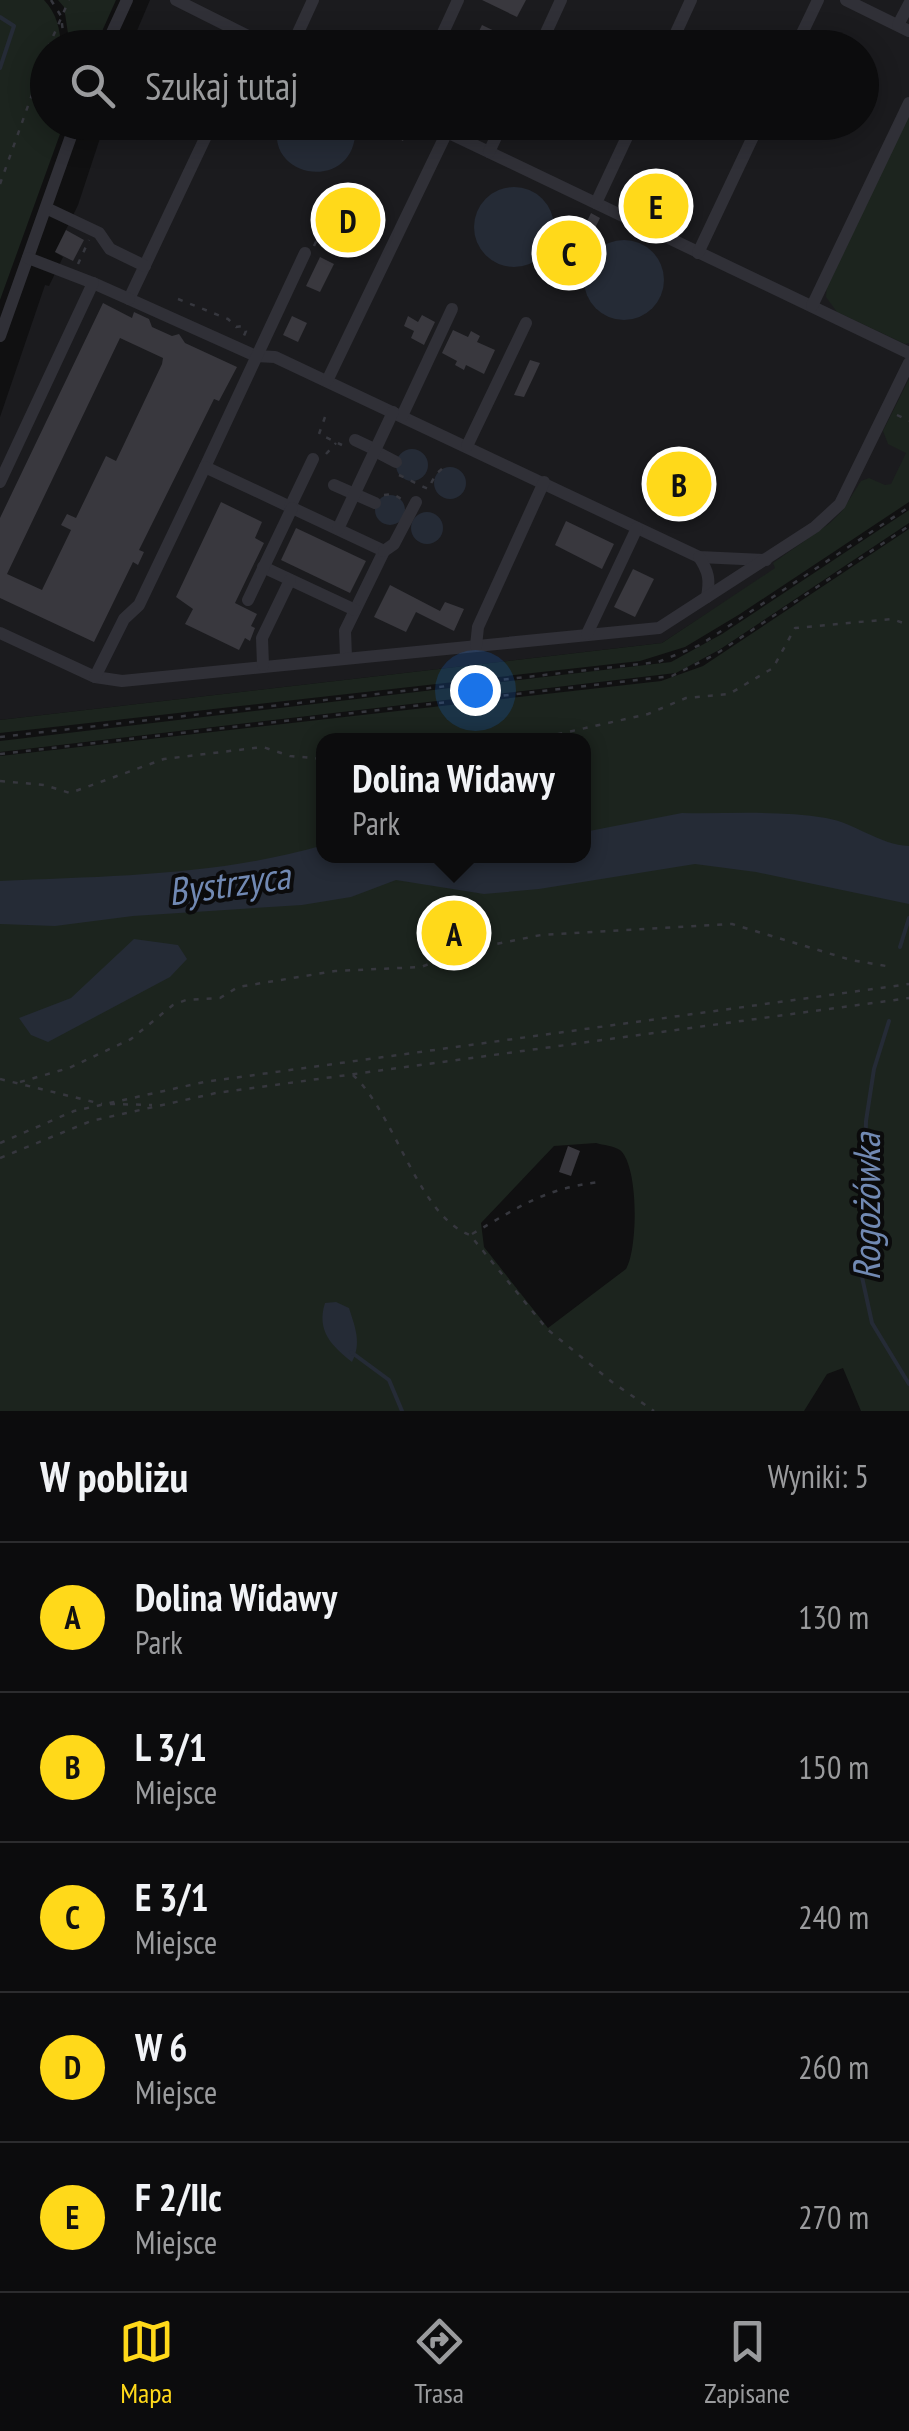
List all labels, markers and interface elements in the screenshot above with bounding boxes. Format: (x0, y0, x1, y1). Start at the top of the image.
search box (30, 30, 879, 140)
icon: search (65, 58, 120, 113)
text: Szukaj tutaj (145, 61, 298, 110)
pin: E (624, 168, 688, 244)
pin: D (316, 182, 380, 258)
pin: C (536, 216, 602, 290)
pin: B (646, 446, 712, 522)
your location (450, 665, 501, 716)
popup (316, 733, 591, 863)
text: Dolina Widawy (352, 753, 555, 802)
text: Park (352, 802, 400, 844)
water label: Bystrzyca (165, 849, 295, 915)
pin: A (422, 896, 486, 970)
water label: Rogożówka (841, 1132, 890, 1281)
text: W pobliżu (40, 1449, 188, 1504)
text: Wyniki: 5 (768, 1455, 869, 1497)
text: Dolina Widawy (135, 1572, 337, 1621)
text: A (64, 1596, 81, 1638)
text: 130 m (798, 1596, 869, 1638)
text: Park (135, 1621, 183, 1663)
text: L 3/1 (135, 1722, 207, 1771)
text: B (65, 1746, 80, 1788)
text: 150 m (798, 1746, 869, 1788)
text: Miejsce (135, 1771, 217, 1813)
text: E 3/1 (135, 1872, 209, 1921)
text: C (65, 1896, 80, 1938)
text: 240 m (798, 1896, 869, 1938)
text: Miejsce (135, 1921, 217, 1963)
text: W 6 (135, 2022, 187, 2071)
text: D (64, 2046, 81, 2088)
text: 260 m (798, 2046, 869, 2088)
text: Miejsce (135, 2071, 217, 2113)
text: F 2/IIc (135, 2172, 222, 2221)
text: E (66, 2196, 79, 2238)
text: 270 m (798, 2196, 869, 2238)
text: Miejsce (135, 2221, 217, 2263)
tab: Mapa (119, 2314, 174, 2411)
tab: Trasa (412, 2314, 467, 2411)
tab: Zapisane (704, 2314, 790, 2411)

